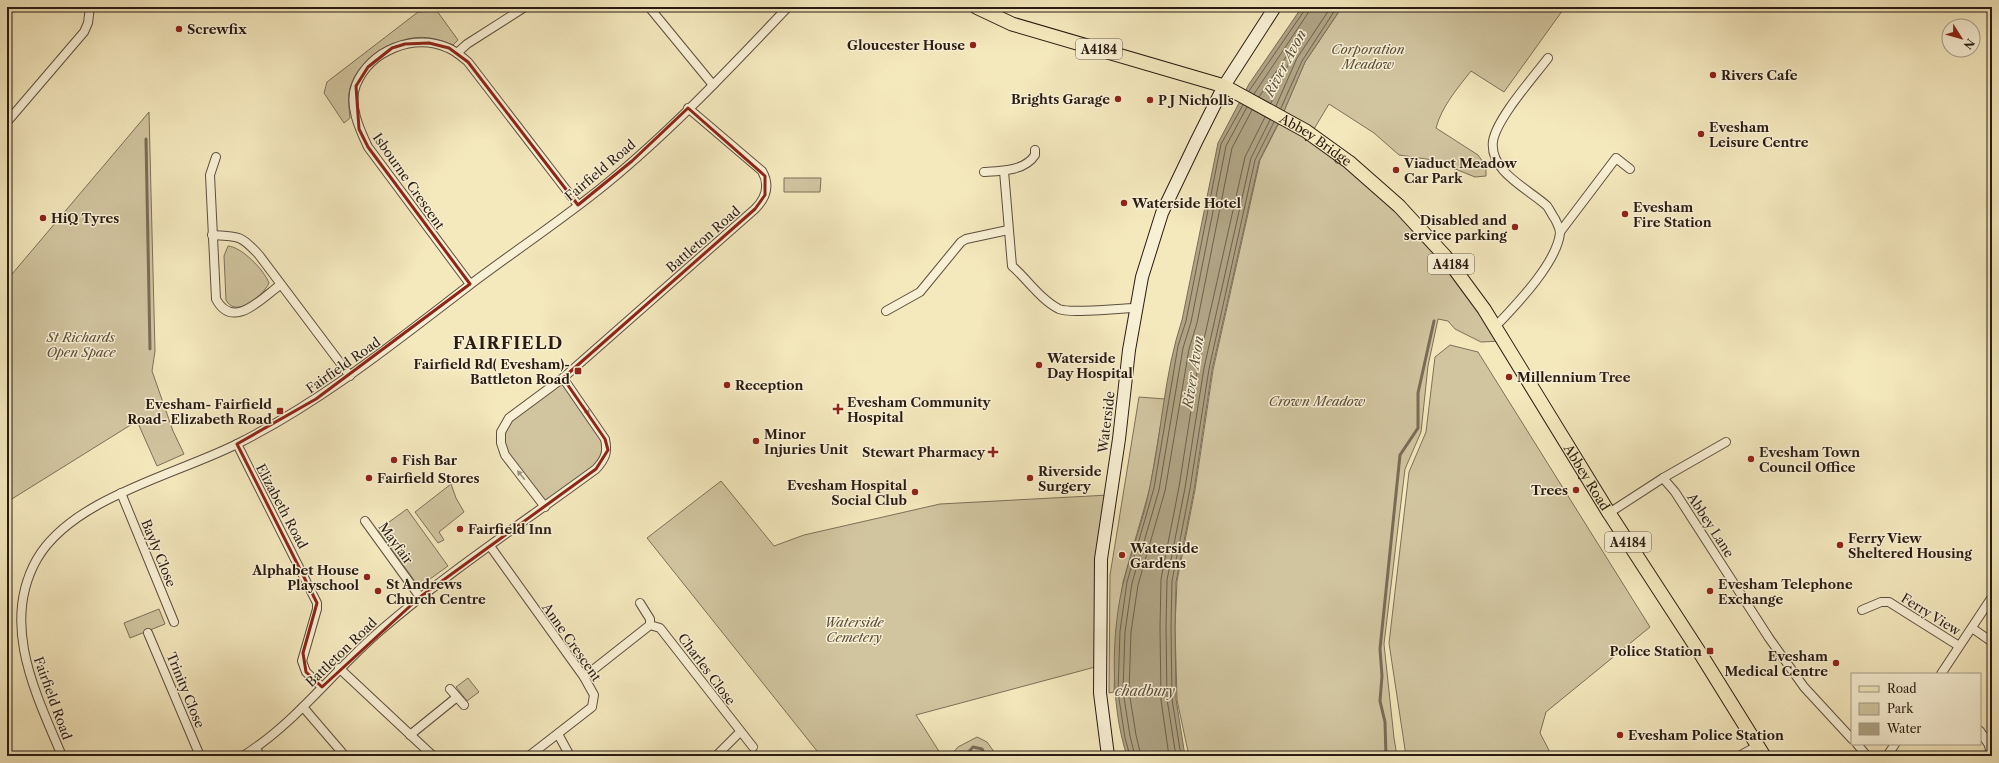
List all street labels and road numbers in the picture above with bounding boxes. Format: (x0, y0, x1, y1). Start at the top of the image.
road number: A4184 (1076, 39, 1122, 59)
street label: Abbey Bridge (1276, 110, 1355, 169)
street label: Isbourne Crescent (370, 130, 448, 233)
street label: Fairfield Road (561, 136, 639, 204)
street label: Battleton Road (663, 203, 743, 275)
road number: A4184 (1428, 254, 1474, 274)
street label: Fairfield Road (303, 333, 383, 397)
street label: Waterside (1094, 390, 1118, 455)
street label: Abbey Road (1560, 440, 1614, 513)
street label: Elizabeth Road (253, 461, 311, 551)
street label: Abbey Lane (1684, 489, 1738, 560)
street label: Bayly Close (138, 517, 180, 589)
street label: Mayfair (375, 519, 417, 567)
road number: A4184 (1605, 532, 1651, 552)
street label: Ferry View (1898, 589, 1964, 639)
street label: Anne Crescent (539, 599, 605, 685)
street label: Battleton Road (302, 614, 380, 690)
street label: Charles Close (675, 630, 739, 708)
street label: Trinity Close (164, 650, 208, 730)
street label: Fairfield Road (31, 654, 75, 742)

